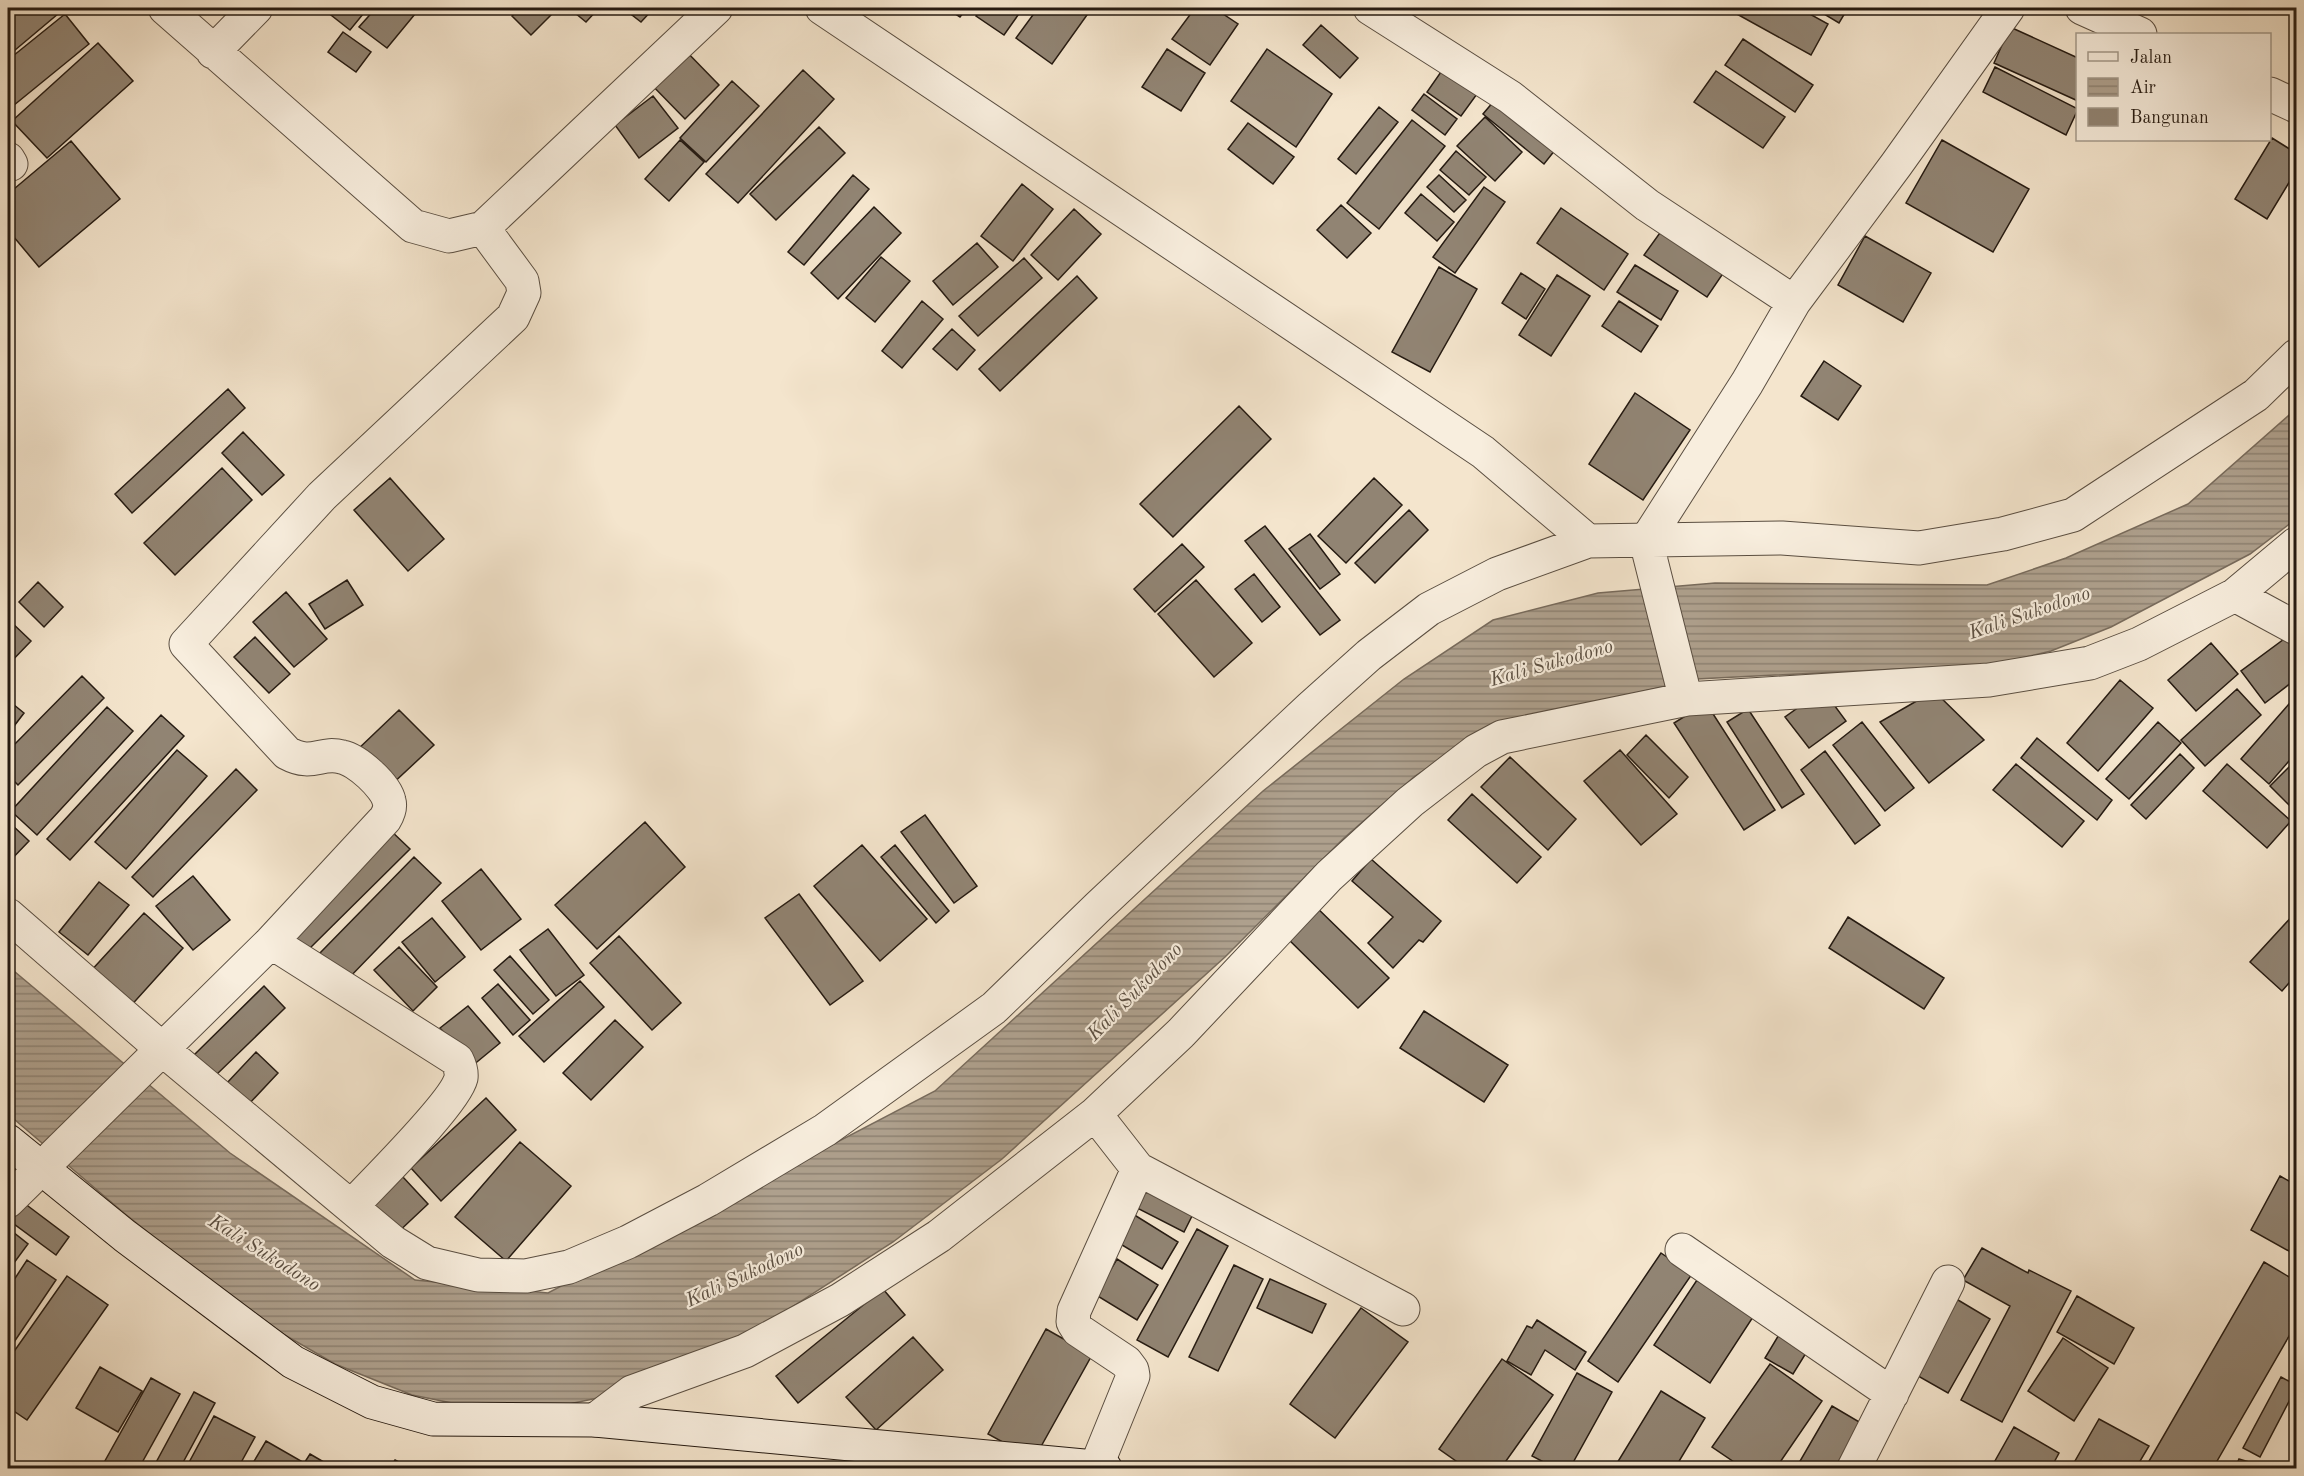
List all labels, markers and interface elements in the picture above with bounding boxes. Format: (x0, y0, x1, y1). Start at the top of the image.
legend (2076, 33, 2271, 141)
text: Jalan (2130, 49, 2172, 67)
text: Air (2130, 79, 2157, 97)
text: Bangunan (2130, 109, 2209, 127)
water label: Kali Sukodono (1965, 584, 2093, 644)
water label: Kali Sukodono (1487, 637, 1616, 691)
water label: Kali Sukodono (1083, 940, 1187, 1046)
water label: Kali Sukodono (204, 1211, 323, 1296)
water label: Kali Sukodono (682, 1240, 807, 1312)

